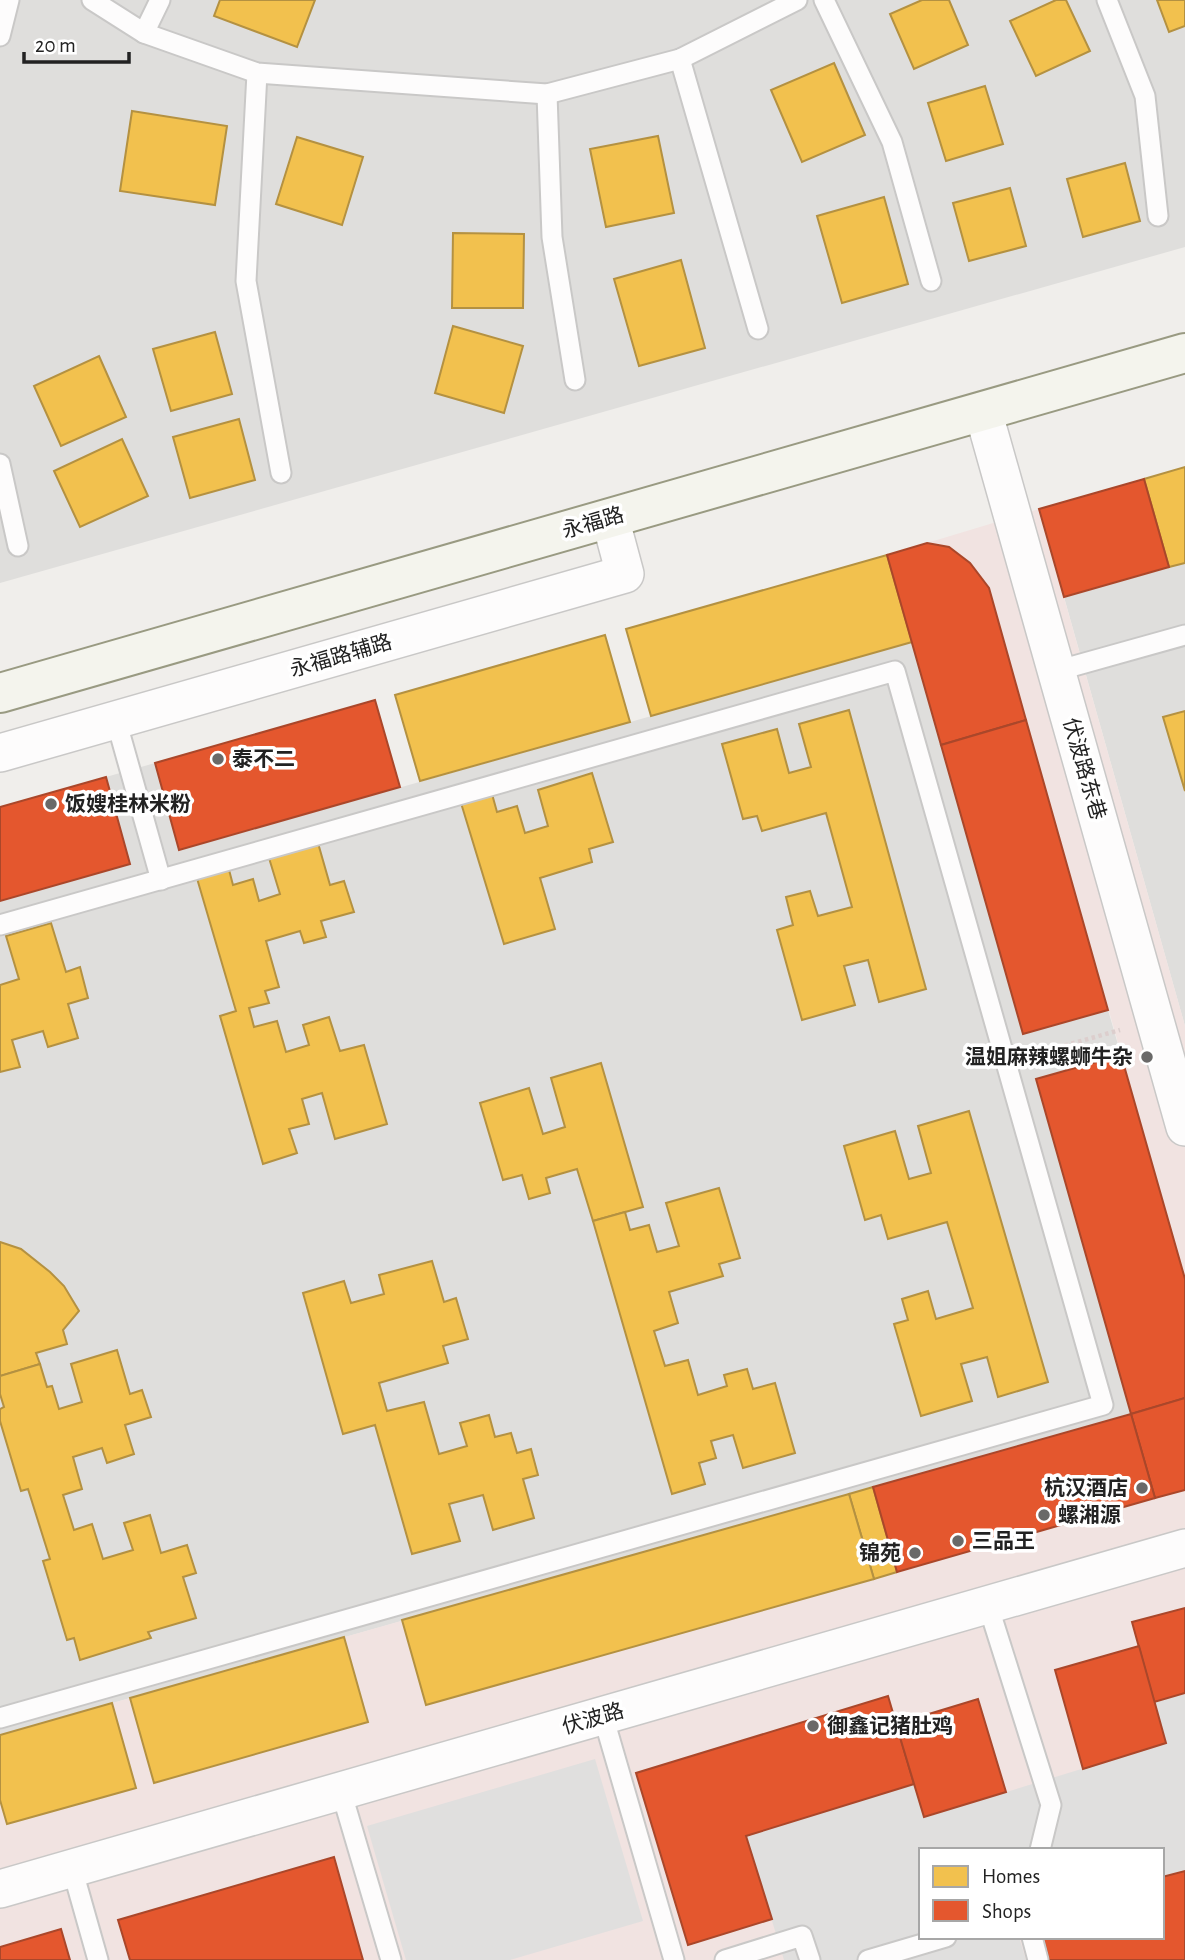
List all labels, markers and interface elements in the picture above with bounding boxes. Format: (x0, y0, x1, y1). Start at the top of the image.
scale bar (24, 21, 130, 65)
text: 20 m (35, 35, 76, 56)
street label: 永福路 (560, 503, 626, 542)
street label: 永福路辅路 (287, 630, 394, 681)
street label: 伏波路东巷 (1059, 715, 1110, 822)
place label: 泰不二 (232, 748, 295, 770)
marker: 泰不二 (210, 751, 226, 767)
place label: 饭嫂桂林米粉 (65, 793, 191, 815)
marker: 饭嫂桂林米粉 (43, 796, 59, 812)
place label: 温姐麻辣螺蛳牛杂 (965, 1045, 1133, 1068)
marker: 温姐麻辣螺蛳牛杂 (1139, 1049, 1155, 1065)
place label: 杭汉酒店 (1044, 1476, 1128, 1499)
marker: 杭汉酒店 (1134, 1480, 1150, 1496)
place label: 螺湘源 (1058, 1504, 1121, 1526)
marker: 螺湘源 (1036, 1507, 1052, 1523)
place label: 三品王 (972, 1530, 1035, 1552)
marker: 三品王 (950, 1533, 966, 1549)
place label: 锦苑 (859, 1542, 901, 1564)
marker: 锦苑 (907, 1545, 923, 1561)
street label: 伏波路 (560, 1699, 626, 1738)
place label: 御鑫记猪肚鸡 (827, 1714, 953, 1737)
marker: 御鑫记猪肚鸡 (805, 1718, 821, 1734)
legend (919, 1848, 1164, 1939)
text: Homes (982, 1866, 1040, 1887)
text: Shops (982, 1901, 1031, 1922)

